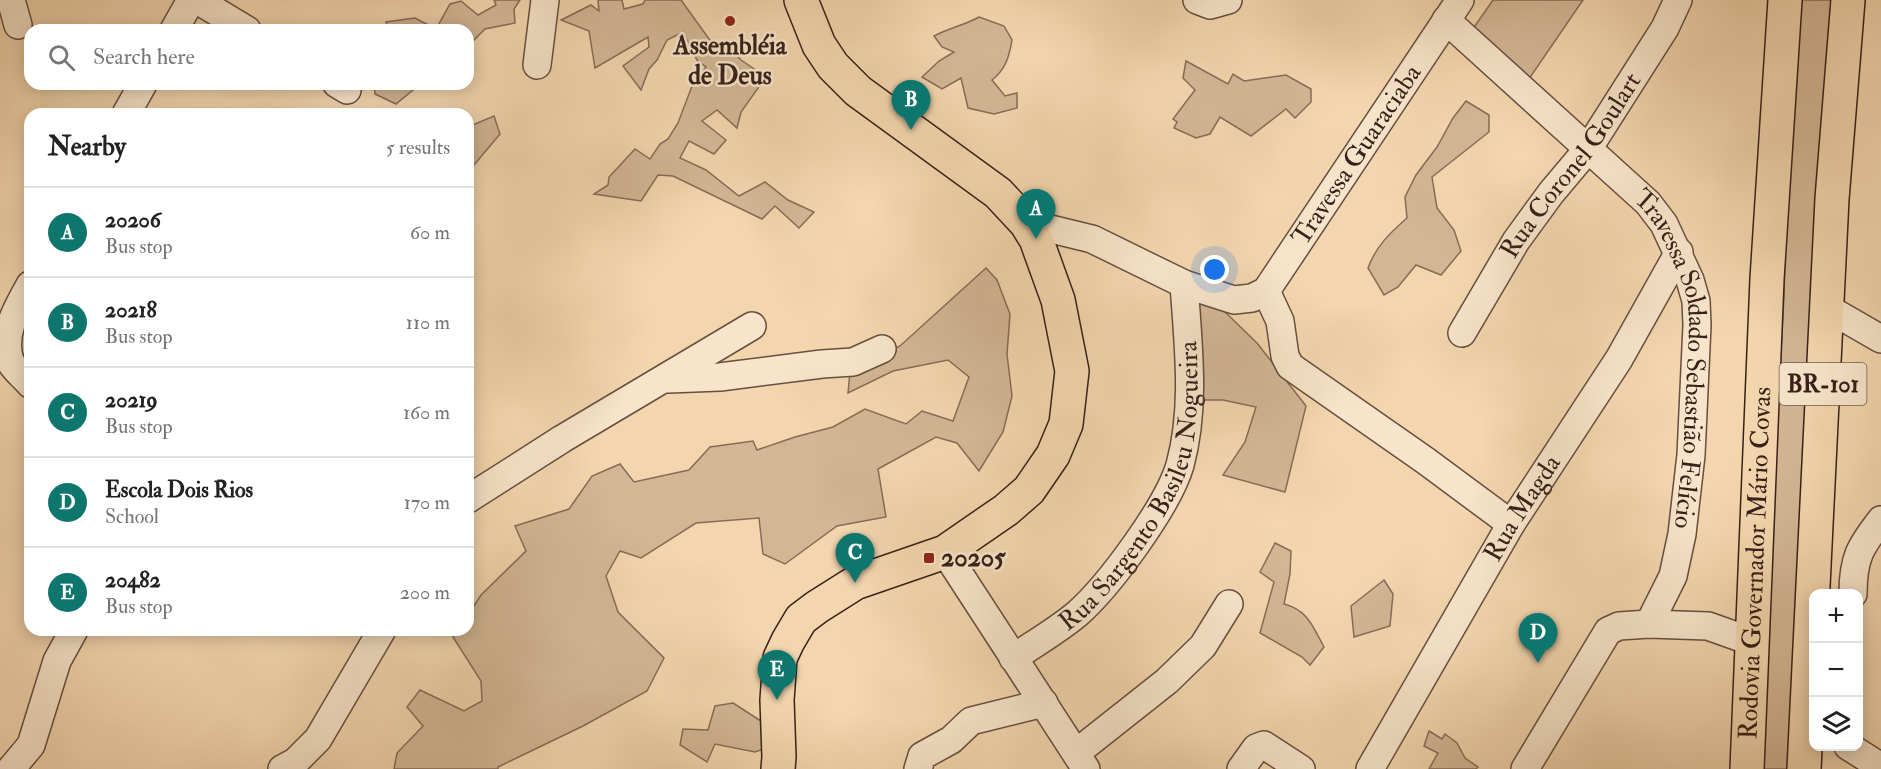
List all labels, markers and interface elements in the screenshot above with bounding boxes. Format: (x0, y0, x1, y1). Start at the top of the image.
marker: Assembléia de Deus (723, 14, 737, 28)
search box (24, 24, 474, 90)
place label: Assembléia de Deus (673, 30, 788, 92)
icon: search (45, 41, 78, 74)
text: Search here (93, 43, 195, 71)
street label: Travessa Guaraciaba (1285, 58, 1428, 251)
street label: Rua Coronel Goulart (1493, 67, 1648, 264)
pin: B (892, 80, 930, 130)
text: Nearby (48, 131, 126, 163)
text: 5 results (386, 135, 450, 160)
street label: Travessa Soldado Sebastião Felício (1627, 182, 1713, 531)
pin: A (1016, 190, 1056, 239)
text: 20206 (105, 206, 161, 234)
text: A (61, 220, 74, 245)
text: 60 m (410, 220, 450, 245)
text: Bus stop (105, 234, 173, 259)
your location (1200, 255, 1229, 284)
text: 20218 (105, 296, 157, 324)
text: B (61, 310, 74, 335)
text: 110 m (406, 310, 450, 335)
text: Bus stop (105, 324, 173, 349)
street label: Rua Sargento Basileu Nogueira (1053, 340, 1206, 638)
road number: BR-101 (1780, 363, 1866, 405)
text: 20219 (105, 386, 158, 414)
street label: Rodovia Governador Mário Covas (1732, 386, 1779, 740)
text: C (60, 400, 75, 425)
text: 160 m (403, 400, 450, 425)
text: Bus stop (105, 414, 173, 439)
street label: Rua Magda (1477, 449, 1568, 567)
text: Escola Dois Rios (105, 476, 253, 504)
text: D (59, 490, 76, 515)
text: 170 m (404, 490, 450, 515)
text: School (105, 504, 159, 529)
pin: C (836, 534, 874, 583)
place label: 20205 (941, 542, 1006, 574)
marker: 20205 (922, 551, 936, 565)
text: 20482 (105, 566, 161, 594)
text: E (60, 580, 75, 605)
text: 200 m (400, 580, 450, 605)
map controls (1809, 589, 1863, 751)
button: + (1809, 589, 1863, 643)
text: Bus stop (105, 594, 173, 619)
pin: D (1518, 614, 1558, 663)
button: − (1809, 643, 1863, 697)
pin: E (758, 650, 796, 700)
button: layers (1809, 697, 1863, 751)

